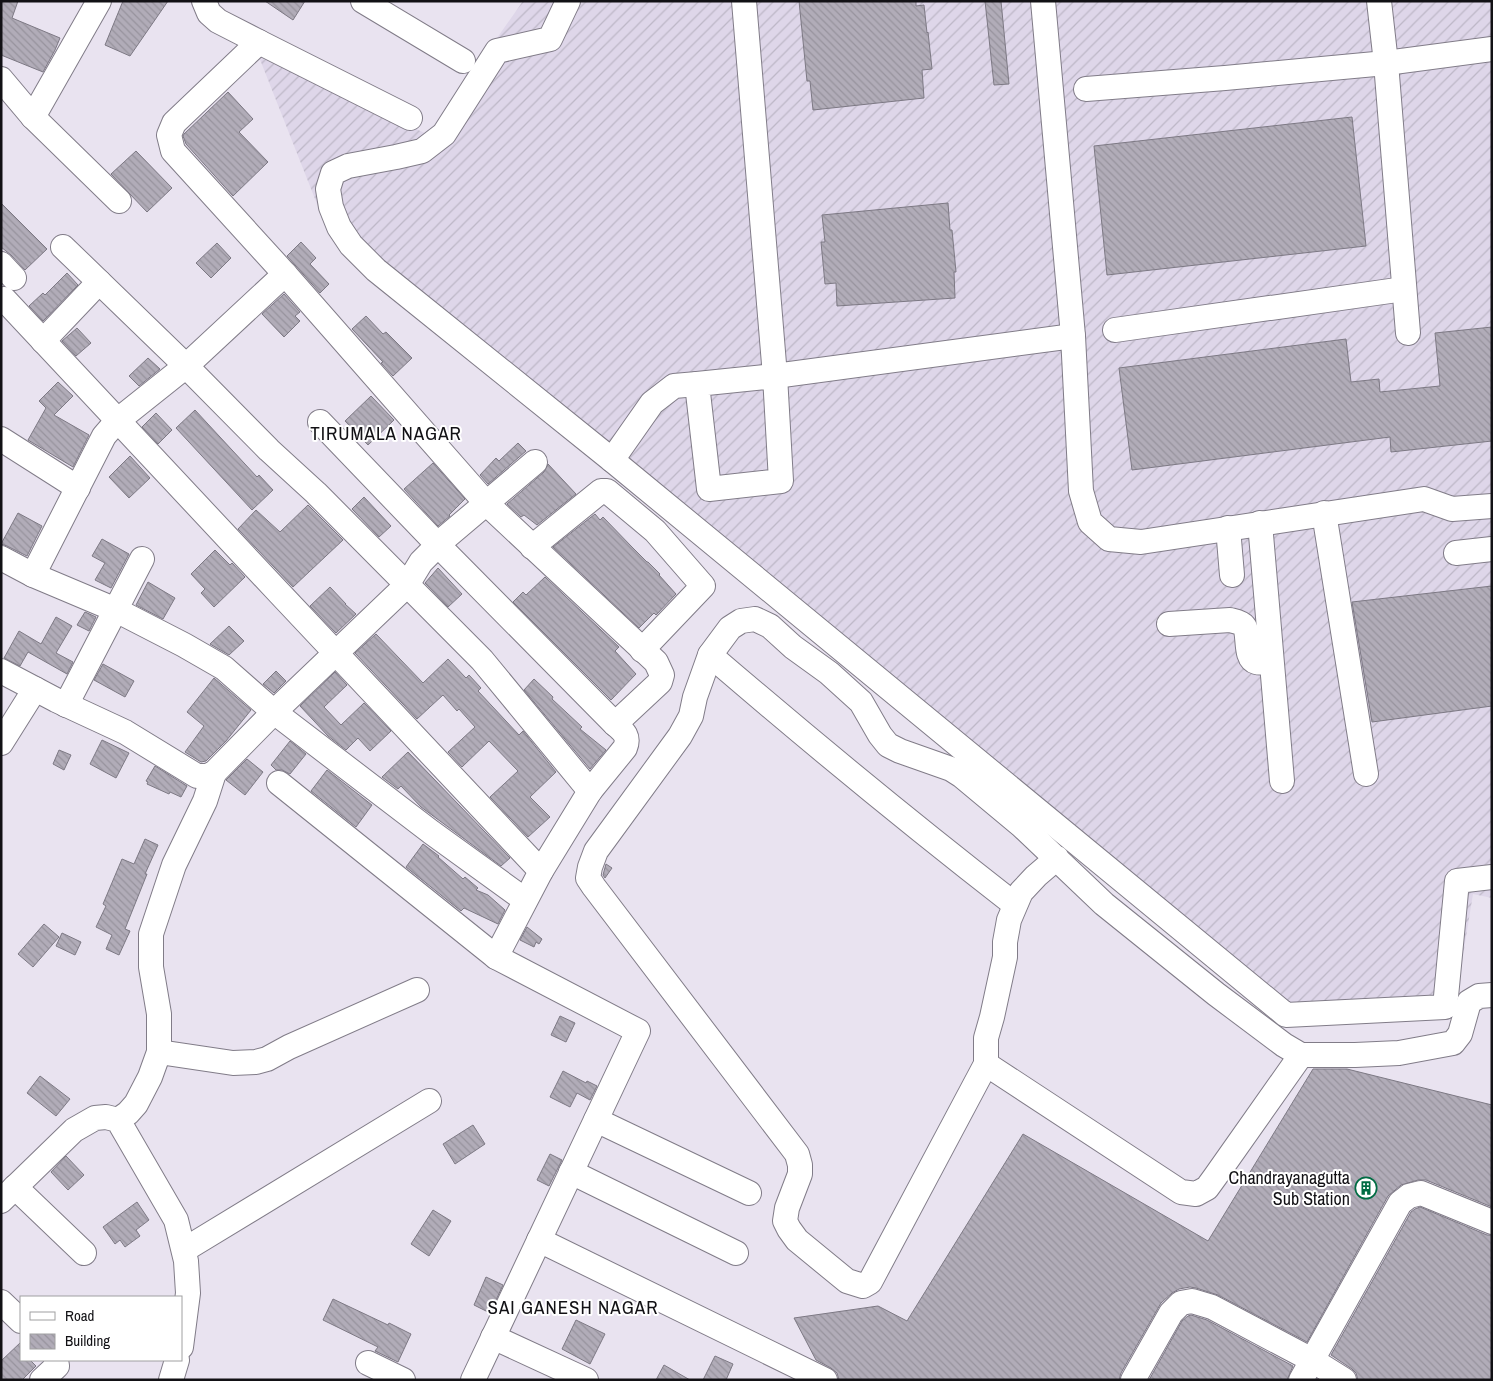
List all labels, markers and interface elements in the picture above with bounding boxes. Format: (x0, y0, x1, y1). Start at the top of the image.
district label: TIRUMALA NAGAR (310, 420, 462, 446)
place label: Chandrayanagutta Sub Station (1229, 1165, 1350, 1211)
building icon: Chandrayanagutta Sub Station (1354, 1176, 1378, 1200)
district label: SAI GANESH NAGAR (488, 1294, 658, 1320)
legend (20, 1296, 182, 1361)
text: Road (65, 1305, 94, 1326)
text: Building (65, 1330, 110, 1351)

